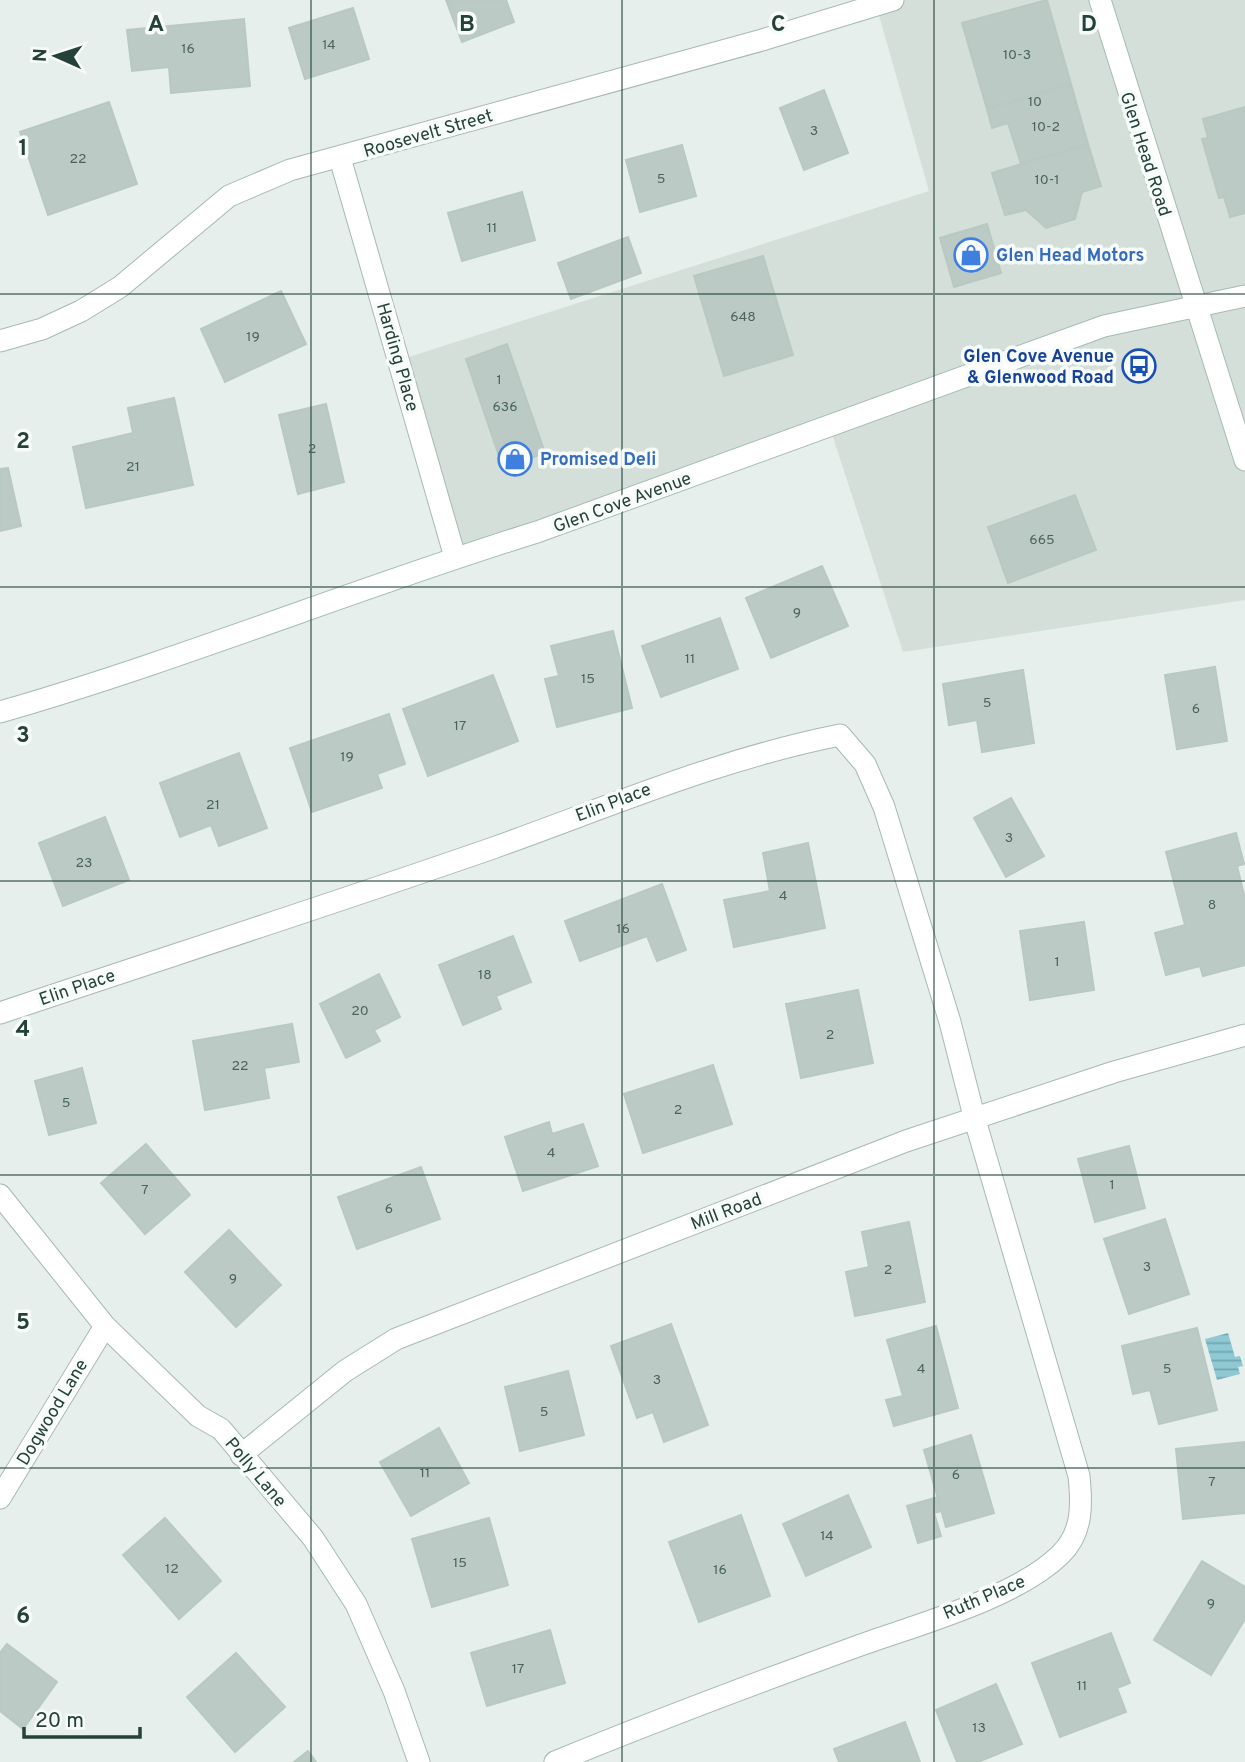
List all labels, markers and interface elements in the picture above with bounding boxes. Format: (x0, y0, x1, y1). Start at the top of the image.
text: A (148, 11, 164, 40)
text: B (459, 11, 475, 40)
text: C (771, 11, 785, 40)
text: D (1081, 11, 1097, 40)
north arrow (21, 21, 91, 91)
house number: 14 (322, 37, 336, 54)
house number: 16 (181, 41, 195, 58)
house number: 10-3 (1003, 47, 1031, 64)
text: N (29, 48, 53, 63)
street label: Glen Head Road (1114, 89, 1175, 220)
house number: 10 (1028, 94, 1042, 111)
street label: Roosevelt Street (361, 105, 496, 164)
house number: 10-2 (1032, 119, 1060, 136)
house number: 3 (810, 123, 818, 140)
text: 1 (18, 135, 28, 164)
house number: 22 (69, 151, 87, 168)
house number: 5 (657, 171, 665, 188)
house number: 10-1 (1034, 172, 1060, 189)
house number: 11 (487, 220, 497, 237)
shop icon: Glen Head Motors (952, 236, 990, 274)
place label: Glen Head Motors (996, 245, 1144, 268)
street label: Harding Place (370, 300, 423, 415)
house number: 648 (730, 309, 756, 326)
house number: 19 (246, 329, 260, 346)
place label: Glen Cove Avenue & Glenwood Road (963, 346, 1114, 390)
bus stop icon: Glen Cove Avenue & Glenwood Road (1120, 347, 1158, 385)
house number: 1 (496, 372, 502, 389)
house number: 636 (492, 399, 518, 416)
text: 2 (16, 428, 30, 457)
shop icon: Promised Deli (496, 440, 534, 478)
house number: 2 (308, 441, 316, 458)
place label: Promised Deli (540, 449, 656, 472)
house number: 21 (126, 459, 140, 476)
street label: Glen Cove Avenue (550, 468, 695, 539)
house number: 665 (1029, 532, 1055, 549)
house number: 9 (793, 605, 801, 622)
house number: 11 (685, 651, 695, 668)
house number: 15 (581, 671, 595, 688)
house number: 5 (983, 695, 991, 712)
house number: 6 (1192, 701, 1200, 718)
house number: 17 (454, 718, 466, 735)
text: 3 (16, 722, 30, 751)
house number: 19 (340, 749, 354, 766)
street label: Elin Place (573, 778, 655, 828)
house number: 21 (206, 797, 220, 814)
house number: 3 (1005, 830, 1013, 847)
house number: 23 (76, 855, 93, 872)
house number: 4 (779, 888, 787, 905)
house number: 8 (1208, 897, 1216, 914)
house number: 16 (616, 921, 630, 938)
house number: 1 (1054, 954, 1060, 971)
street label: Elin Place (36, 965, 119, 1012)
house number: 18 (478, 967, 492, 984)
house number: 20 (351, 1003, 369, 1020)
text: 4 (16, 1016, 30, 1045)
house number: 2 (826, 1027, 834, 1044)
house number: 22 (231, 1058, 249, 1075)
house number: 5 (62, 1095, 70, 1112)
house number: 2 (674, 1102, 682, 1119)
house number: 4 (547, 1145, 555, 1162)
house number: 1 (1109, 1177, 1115, 1194)
house number: 7 (141, 1182, 149, 1199)
street label: Mill Road (688, 1188, 765, 1236)
house number: 6 (385, 1201, 393, 1218)
house number: 3 (1143, 1259, 1151, 1276)
house number: 2 (884, 1262, 892, 1279)
house number: 9 (229, 1271, 237, 1288)
text: 5 (16, 1309, 30, 1338)
street label: Dogwood Lane (12, 1355, 94, 1470)
house number: 4 (917, 1361, 925, 1378)
house number: 5 (1163, 1361, 1171, 1378)
house number: 3 (653, 1372, 661, 1389)
house number: 5 (540, 1404, 548, 1421)
street label: Polly Lane (219, 1433, 291, 1513)
house number: 11 (420, 1465, 430, 1482)
house number: 6 (952, 1467, 960, 1484)
house number: 7 (1208, 1474, 1216, 1491)
house number: 14 (820, 1528, 834, 1545)
house number: 15 (453, 1555, 467, 1572)
house number: 12 (165, 1561, 179, 1578)
house number: 16 (713, 1562, 727, 1579)
street label: Ruth Place (940, 1571, 1029, 1626)
house number: 9 (1207, 1596, 1215, 1613)
text: 6 (16, 1603, 30, 1632)
house number: 17 (512, 1661, 524, 1678)
house number: 11 (1077, 1678, 1087, 1695)
scale bar (24, 1696, 140, 1740)
text: 20 m (35, 1708, 84, 1735)
house number: 13 (972, 1720, 986, 1737)

